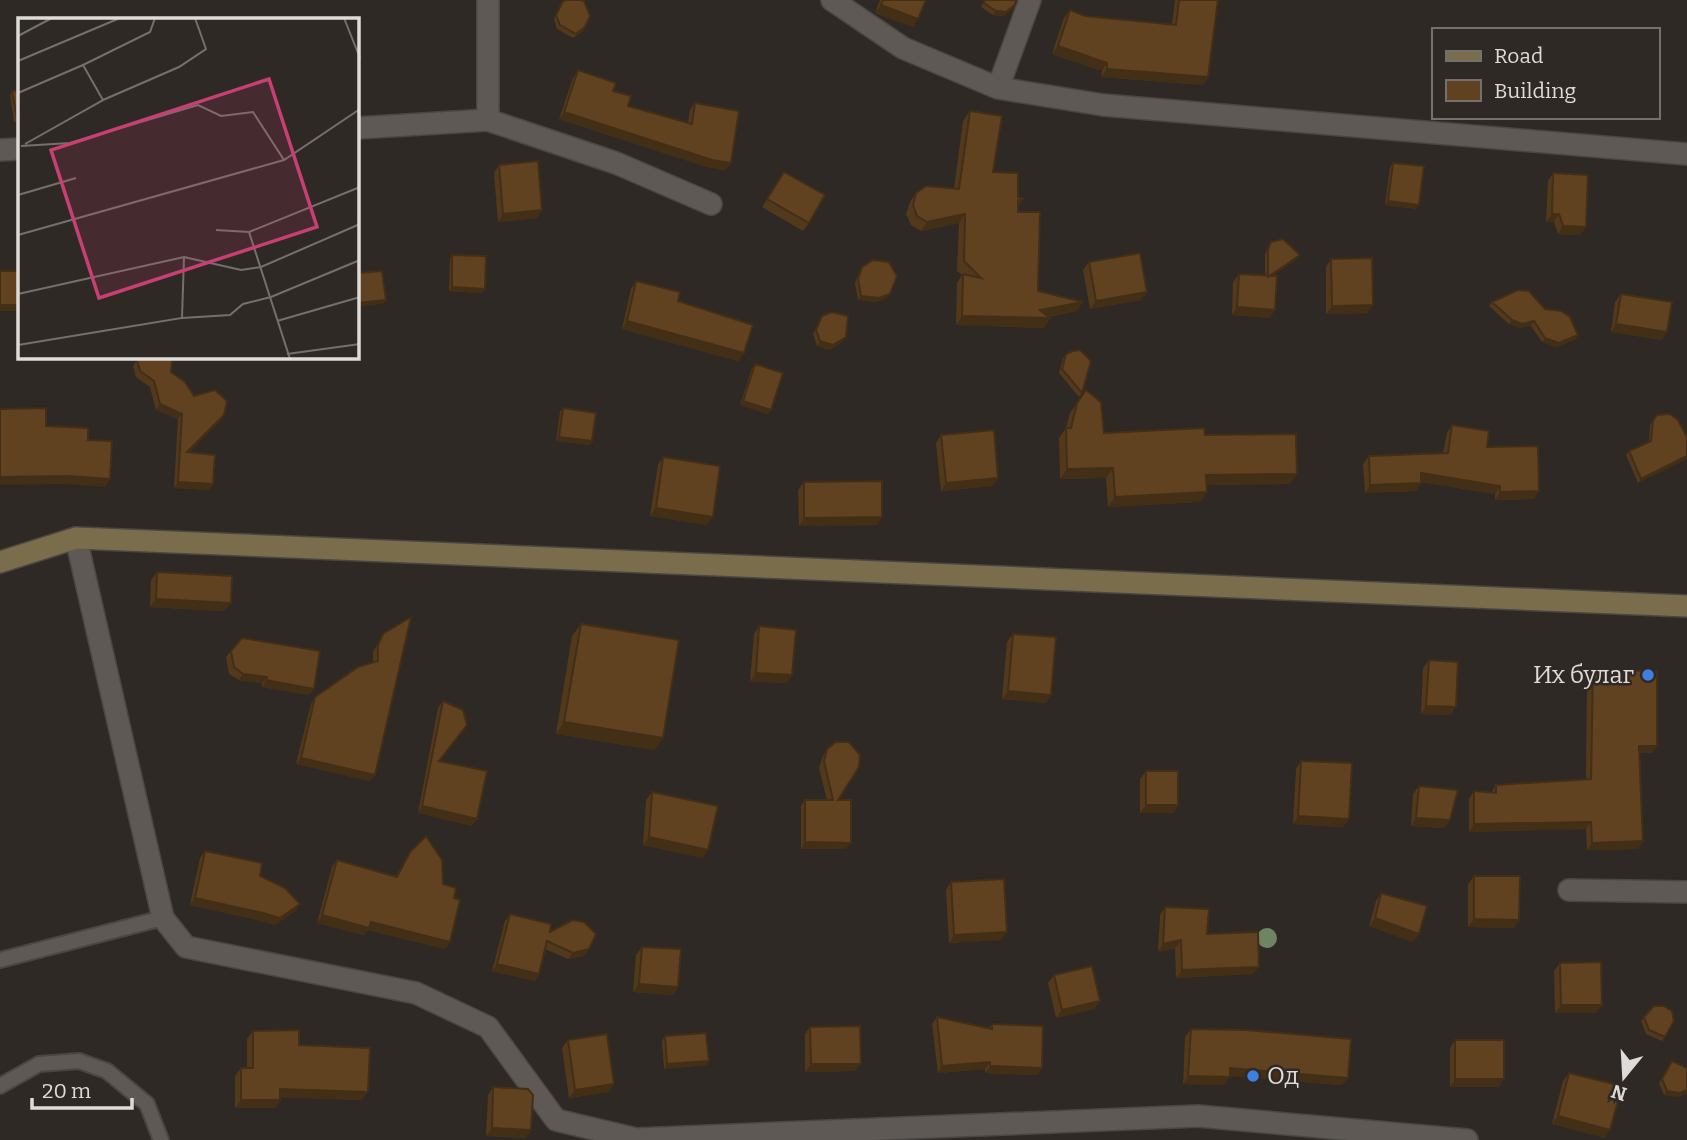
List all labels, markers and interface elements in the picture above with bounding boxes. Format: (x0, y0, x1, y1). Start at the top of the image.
inset map (18, 18, 359, 359)
legend (1432, 28, 1659, 119)
text: Road (1494, 43, 1543, 69)
text: Building (1494, 78, 1577, 104)
place label: Их булаг (1533, 661, 1635, 689)
marker: Их булаг (1640, 667, 1656, 683)
north arrow (1589, 1042, 1659, 1112)
place label: Од (1267, 1062, 1299, 1090)
scale bar (32, 1066, 131, 1110)
marker: Од (1245, 1068, 1261, 1084)
text: 20 m (42, 1078, 91, 1104)
text: N (1608, 1079, 1629, 1106)

